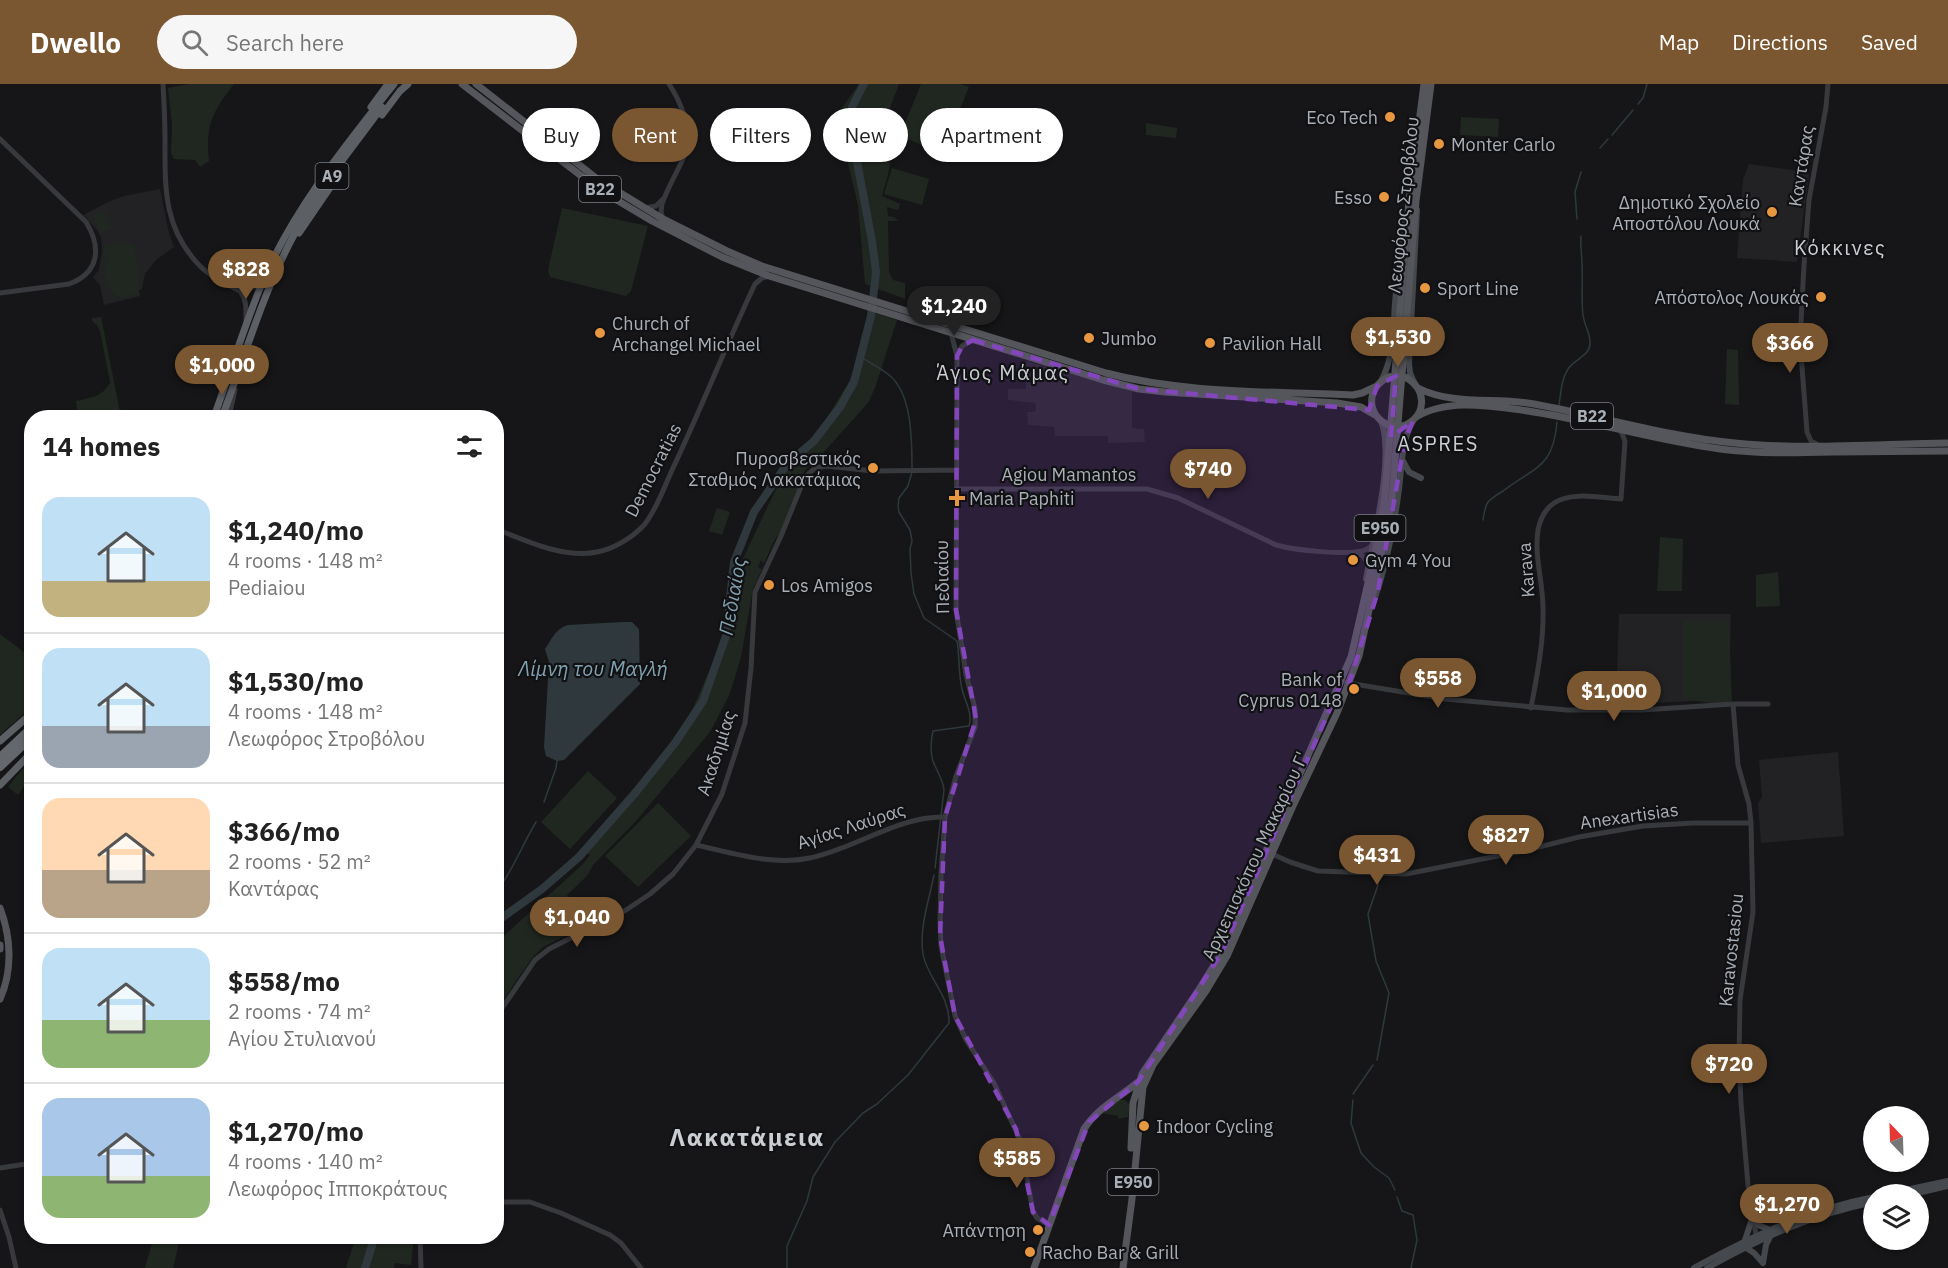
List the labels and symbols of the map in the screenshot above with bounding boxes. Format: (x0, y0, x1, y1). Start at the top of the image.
place label: Eco Tech (1306, 106, 1378, 129)
marker: Eco Tech (1383, 110, 1397, 124)
street label: Λεωφόρος Στροβόλου (1382, 115, 1424, 295)
street label: Καντάρας (1783, 123, 1819, 208)
place label: Monter Carlo (1451, 133, 1555, 156)
marker: Monter Carlo (1432, 137, 1446, 151)
road number: A9 (316, 163, 348, 189)
road number: B22 (579, 176, 621, 202)
place label: Esso (1334, 186, 1372, 209)
marker: Esso (1377, 190, 1391, 204)
place label: Δημοτικό Σχολείο Αποστόλου Λουκά (1612, 191, 1760, 235)
marker: Δημοτικό Σχολείο Αποστόλου Λουκά (1765, 205, 1779, 219)
district label: Κόκκινες (1794, 234, 1886, 261)
pin: $828 (210, 249, 282, 300)
place label: Sport Line (1437, 277, 1519, 300)
marker: Sport Line (1418, 281, 1432, 295)
pin: $1,240 (905, 286, 1003, 337)
place label: Απόστολος Λουκάς (1654, 286, 1809, 309)
marker: Απόστολος Λουκάς (1814, 290, 1828, 304)
place label: Church of Archangel Michael (612, 312, 760, 356)
pin: $1,530 (1349, 317, 1447, 368)
pin: $366 (1754, 323, 1826, 374)
marker: Church of Archangel Michael (593, 326, 607, 340)
place label: Jumbo (1101, 327, 1157, 350)
marker: Jumbo (1082, 331, 1096, 345)
place label: Pavilion Hall (1222, 332, 1322, 355)
marker: Pavilion Hall (1203, 336, 1217, 350)
pin: $1,000 (173, 345, 271, 396)
district label: Άγιος Μάμας (936, 359, 1070, 386)
road number: B22 (1571, 403, 1613, 429)
street label: Democratias (620, 419, 686, 521)
district label: ASPRES (1397, 430, 1479, 457)
place label: Πυροσβεστικός Σταθμός Λακατάμιας (688, 447, 861, 491)
pin: $740 (1172, 449, 1244, 500)
marker: Πυροσβεστικός Σταθμός Λακατάμιας (866, 461, 880, 475)
street label: Agiou Mamantos (1002, 463, 1136, 486)
place label: Maria Paphiti (969, 487, 1075, 510)
marker: Maria Paphiti (950, 491, 964, 505)
road number: E950 (1354, 515, 1406, 541)
street label: Πεδιαίου (930, 540, 954, 614)
street label: Karava (1513, 541, 1539, 598)
place label: Gym 4 You (1365, 549, 1452, 572)
marker: Gym 4 You (1346, 553, 1360, 567)
water label: Πεδιαίος (712, 554, 752, 637)
place label: Los Amigos (781, 574, 873, 597)
marker: Los Amigos (762, 578, 776, 592)
water label: Λίμνη του Μαγλή (517, 655, 668, 682)
pin: $558 (1402, 658, 1474, 709)
place label: Bank of Cyprus 0148 (1238, 668, 1342, 712)
pin: $1,000 (1565, 671, 1663, 722)
marker: Bank of Cyprus 0148 (1347, 682, 1361, 696)
street label: Ακαδημίας (691, 707, 741, 799)
street label: Αρχιεπισκόπου Μακαρίου Γ' (1196, 748, 1314, 964)
street label: Αγίας Λαύρας (794, 798, 908, 854)
street label: Anexartisias (1578, 798, 1680, 834)
pin: $827 (1470, 815, 1542, 866)
pin: $431 (1341, 835, 1413, 886)
street label: Karavostasiou (1714, 892, 1748, 1008)
pin: $1,040 (528, 897, 626, 948)
pin: $720 (1693, 1044, 1765, 1095)
north arrow (1863, 1106, 1929, 1172)
place label: Indoor Cycling (1156, 1115, 1274, 1138)
marker: Indoor Cycling (1137, 1119, 1151, 1133)
district label: Λακατάμεια (669, 1121, 825, 1153)
pin: $585 (981, 1138, 1053, 1189)
road number: E950 (1108, 1169, 1158, 1195)
pin: $1,270 (1738, 1184, 1836, 1235)
place label: Απάντηση (942, 1219, 1026, 1242)
marker: Απάντηση (1031, 1223, 1045, 1237)
place label: Racho Bar & Grill (1042, 1241, 1179, 1264)
marker: Racho Bar & Grill (1023, 1245, 1037, 1259)

